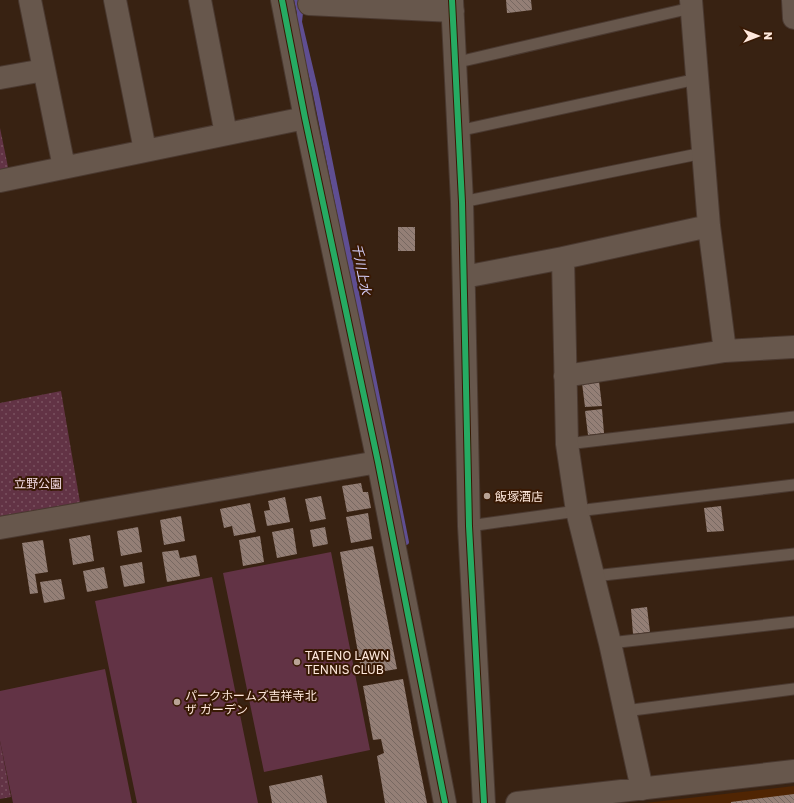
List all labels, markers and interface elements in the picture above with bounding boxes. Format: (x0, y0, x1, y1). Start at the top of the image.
north arrow (738, 16, 778, 56)
text: N (762, 32, 775, 40)
water label: 千川上水 (349, 242, 375, 298)
park label: 立野公園 (14, 476, 62, 491)
place label: 飯塚酒店 (495, 489, 543, 504)
marker: 飯塚酒店 (482, 491, 492, 501)
place label: TATENO LAWN TENNIS CLUB (305, 648, 389, 677)
marker: TATENO LAWN TENNIS CLUB (292, 657, 302, 667)
place label: パークホームズ吉祥寺北 ザ ガーデン (185, 688, 317, 717)
marker: パークホームズ吉祥寺北 ザ ガーデン (172, 697, 182, 707)

